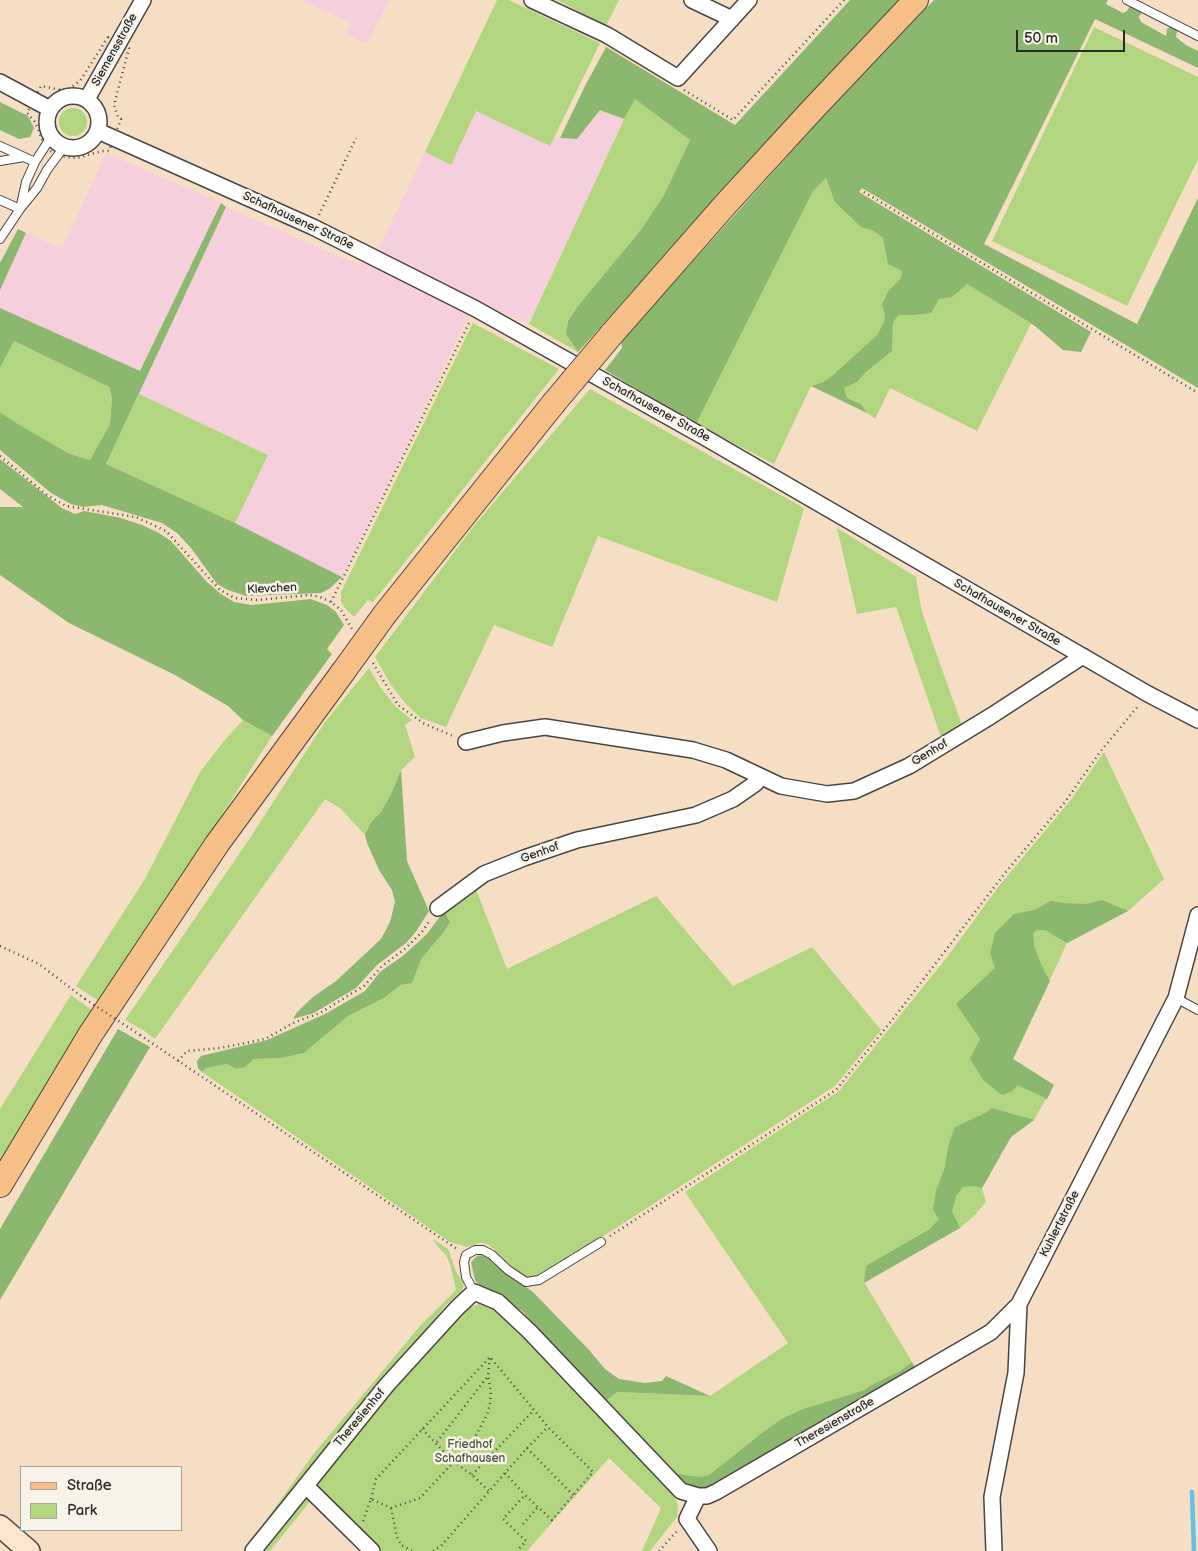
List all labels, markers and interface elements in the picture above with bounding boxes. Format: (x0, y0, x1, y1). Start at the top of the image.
street label: Siemensstraße (89, 11, 141, 89)
scale bar (1018, 20, 1127, 52)
text: 50 m (1024, 29, 1058, 48)
street label: Schafhausener Straße (240, 189, 356, 253)
street label: Schafhausener Straße (600, 374, 712, 446)
street label: Schafhausener Straße (951, 577, 1063, 649)
street label: Klevchen (247, 581, 297, 597)
street label: Genhof (909, 737, 951, 769)
street label: Genhof (519, 839, 561, 867)
street label: Kuhlertstraße (1037, 1188, 1083, 1260)
street label: Theresienhof (331, 1386, 389, 1450)
street label: Theresienstraße (793, 1395, 877, 1451)
park label: Friedhof Schafhausen (435, 1438, 505, 1466)
legend (20, 1466, 182, 1531)
text: Straße (67, 1476, 112, 1495)
text: Park (67, 1501, 97, 1520)

